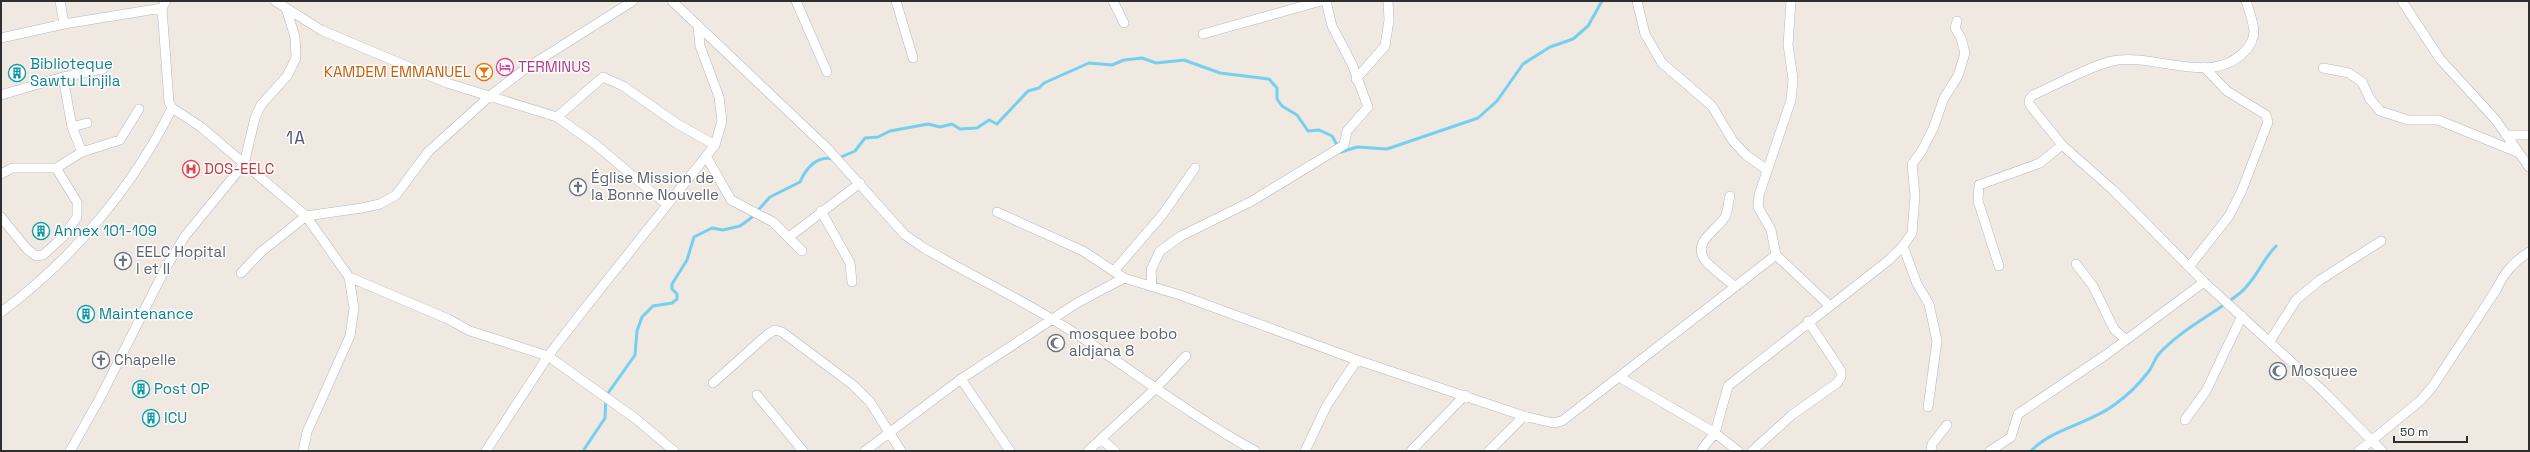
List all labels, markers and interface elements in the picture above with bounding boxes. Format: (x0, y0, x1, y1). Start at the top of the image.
place label: Biblioteque Sawtu Linjila (30, 54, 121, 90)
hotel icon: TERMINUS (495, 57, 515, 77)
place label: TERMINUS (518, 57, 591, 76)
place label: KAMDEM EMMANUEL (324, 62, 471, 81)
bar icon: KAMDEM EMMANUEL (474, 62, 494, 82)
building icon: Biblioteque Sawtu Linjila (7, 63, 27, 83)
district label: 1A (286, 127, 306, 149)
hospital icon: DOS-EELC (181, 159, 201, 179)
place label: DOS-EELC (204, 159, 274, 178)
place label: Église Mission de la Bonne Nouvelle (591, 168, 719, 204)
church icon: Église Mission de la Bonne Nouvelle (568, 177, 588, 197)
building icon: Annex 101-109 (31, 221, 51, 241)
place label: Annex 101-109 (54, 221, 157, 240)
place label: EELC Hopital I et II (136, 242, 226, 278)
church icon: EELC Hopital I et II (113, 251, 133, 271)
building icon: Maintenance (76, 304, 96, 324)
place label: Maintenance (99, 304, 194, 323)
place label: mosquee bobo aldjana 8 (1069, 324, 1177, 360)
mosque icon: mosquee bobo aldjana 8 (1046, 333, 1066, 353)
church icon: Chapelle (91, 350, 111, 370)
place label: Chapelle (114, 350, 176, 369)
mosque icon: Mosquee (2268, 361, 2288, 381)
place label: Mosquee (2291, 361, 2358, 380)
building icon: Post OP (131, 379, 151, 399)
place label: Post OP (154, 379, 210, 398)
building icon: ICU (141, 408, 161, 428)
place label: ICU (164, 408, 187, 427)
scale bar (2394, 418, 2467, 444)
text: 50 m (2400, 424, 2428, 440)

